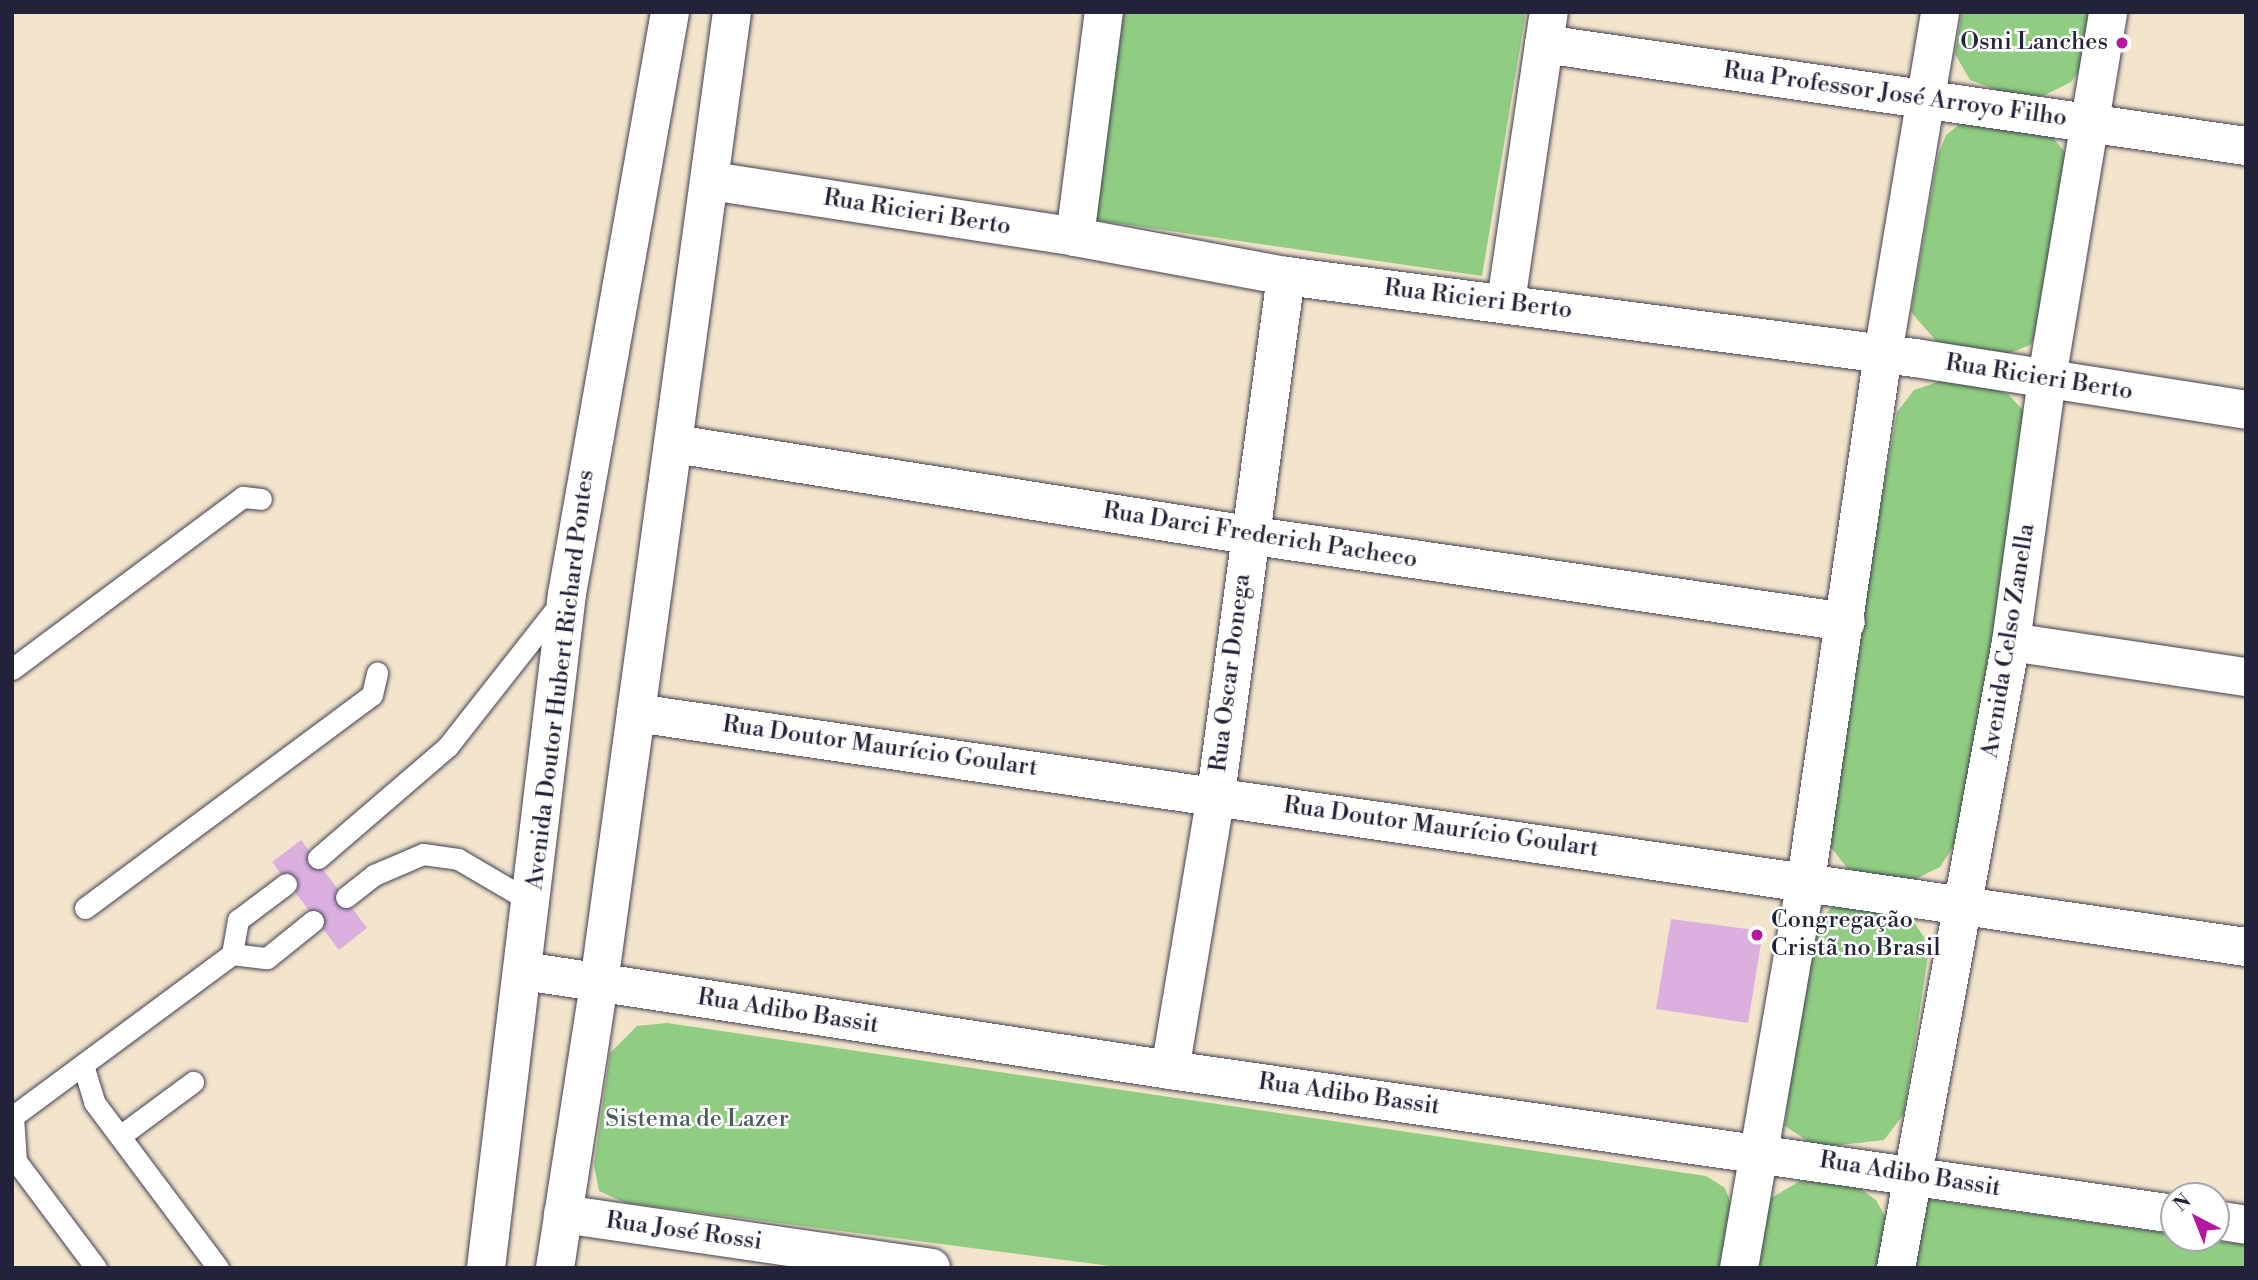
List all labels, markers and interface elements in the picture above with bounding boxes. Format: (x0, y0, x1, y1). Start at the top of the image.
place label: Osni Lanches (1960, 29, 2108, 57)
marker: Osni Lanches (2114, 35, 2130, 51)
street label: Rua Professor José Arroyo Filho (1721, 57, 2069, 133)
street label: Rua Ricieri Berto (821, 184, 1013, 242)
street label: Rua Ricieri Berto (1382, 274, 1574, 326)
street label: Rua Ricieri Berto (1943, 349, 2135, 407)
street label: Avenida Doutor Hubert Richard Pontes (521, 468, 601, 892)
street label: Rua Darci Frederich Pacheco (1101, 497, 1419, 575)
street label: Avenida Celso Zanella (1976, 522, 2042, 760)
street label: Rua Oscar Donega (1205, 572, 1257, 774)
street label: Rua Doutor Maurício Goulart (720, 711, 1040, 783)
street label: Rua Doutor Maurício Goulart (1281, 792, 1601, 864)
place label: Congregação Cristã no Brasil (1771, 907, 1940, 963)
marker: Congregação Cristã no Brasil (1749, 927, 1765, 943)
street label: Rua Adibo Bassit (695, 983, 881, 1041)
street label: Rua Adibo Bassit (1256, 1068, 1442, 1122)
park label: Sistema de Lazer (605, 1106, 789, 1134)
street label: Rua Adibo Bassit (1817, 1146, 2003, 1204)
north arrow (2160, 1182, 2230, 1252)
text: N (2169, 1189, 2196, 1217)
street label: Rua José Rossi (604, 1207, 764, 1257)

